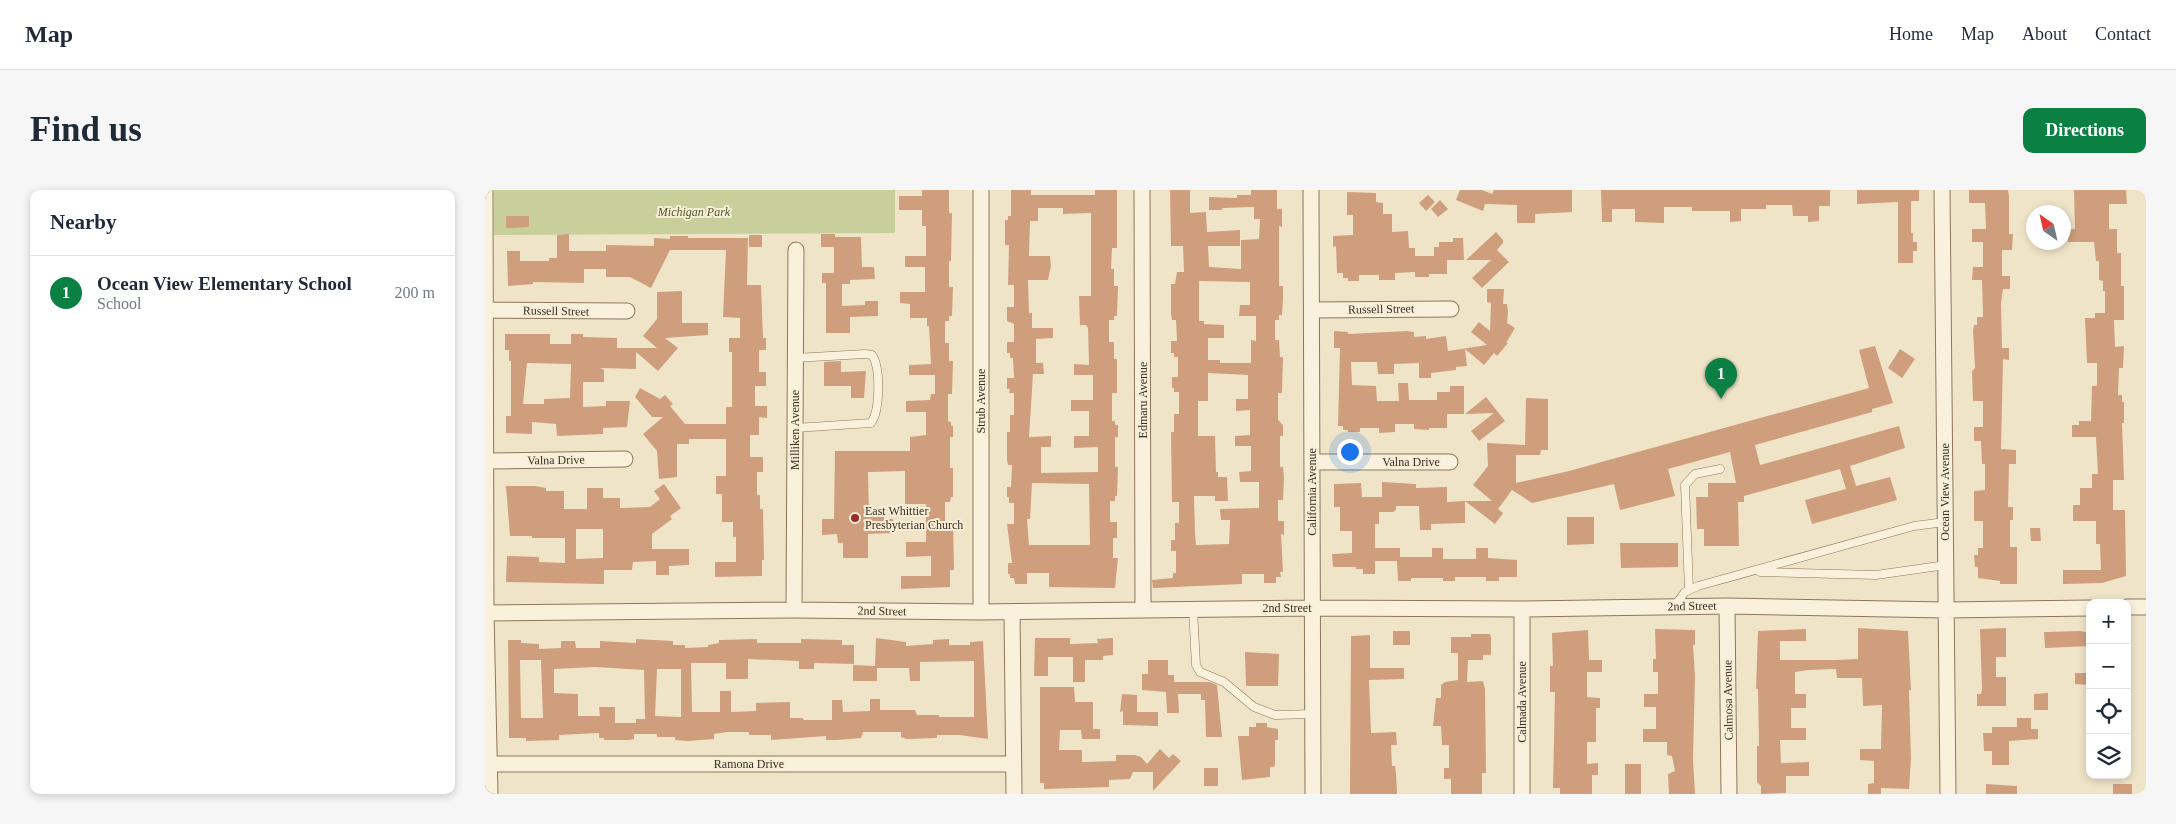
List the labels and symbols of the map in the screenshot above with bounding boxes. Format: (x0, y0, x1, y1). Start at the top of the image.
park label: Michigan Park (657, 205, 731, 219)
north arrow (2026, 205, 2071, 250)
street label: Russell Street (1348, 301, 1415, 317)
street label: Russell Street (523, 303, 590, 319)
pin: 1 (1705, 358, 1737, 399)
street label: Edmaru Avenue (1136, 362, 1150, 438)
street label: Strub Avenue (974, 369, 988, 433)
street label: Milliken Avenue (788, 390, 802, 470)
your location (1337, 439, 1363, 465)
street label: Ocean View Avenue (1938, 443, 1952, 541)
street label: California Avenue (1305, 448, 1319, 536)
street label: Valna Drive (527, 452, 585, 468)
street label: Valna Drive (1382, 455, 1440, 469)
place label: East Whittier Presbyterian Church (865, 504, 963, 532)
marker: East Whittier Presbyterian Church (849, 512, 861, 524)
street label: 2nd Street (1667, 599, 1717, 613)
street label: 2nd Street (1263, 601, 1312, 615)
street label: 2nd Street (857, 604, 907, 618)
street label: Calmosa Avenue (1720, 660, 1736, 740)
street label: Calmada Avenue (1515, 661, 1529, 743)
street label: Ramona Drive (714, 757, 784, 771)

